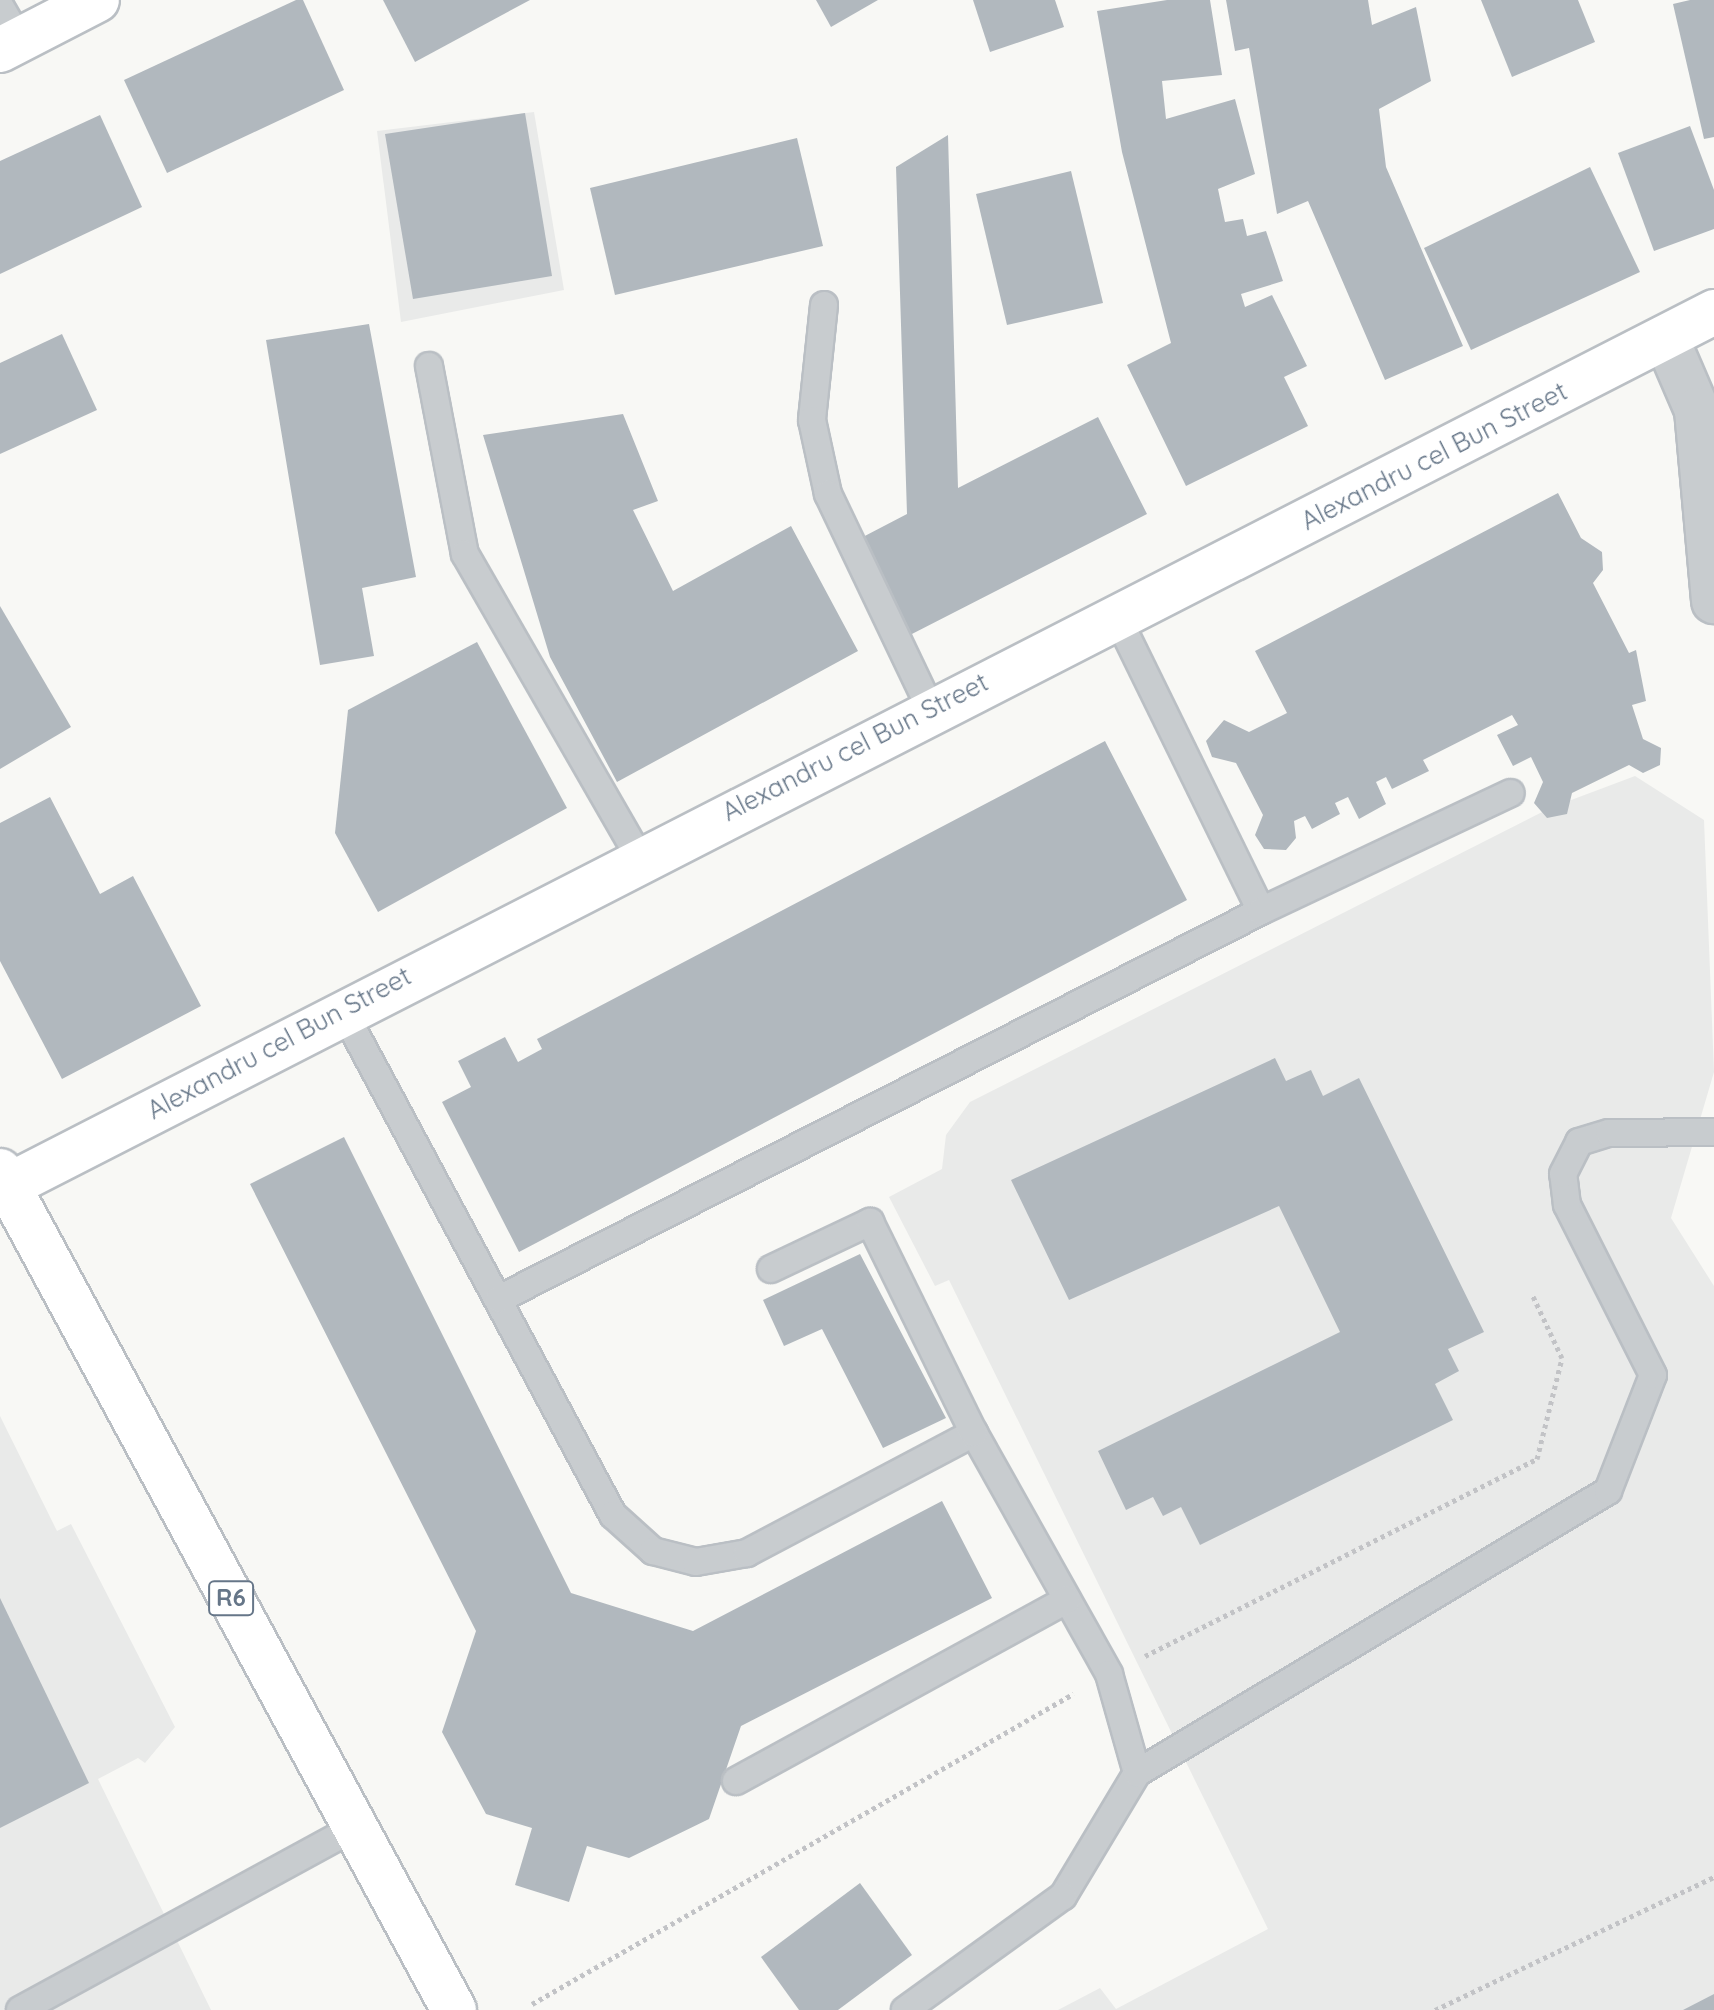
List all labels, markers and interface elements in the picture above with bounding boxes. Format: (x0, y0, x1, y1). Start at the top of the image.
street label: Alexandru cel Bun Street (1296, 375, 1572, 537)
street label: Alexandru cel Bun Street (717, 666, 993, 828)
street label: Alexandru cel Bun Street (142, 960, 416, 1126)
road number: R6 (207, 1578, 255, 1618)

